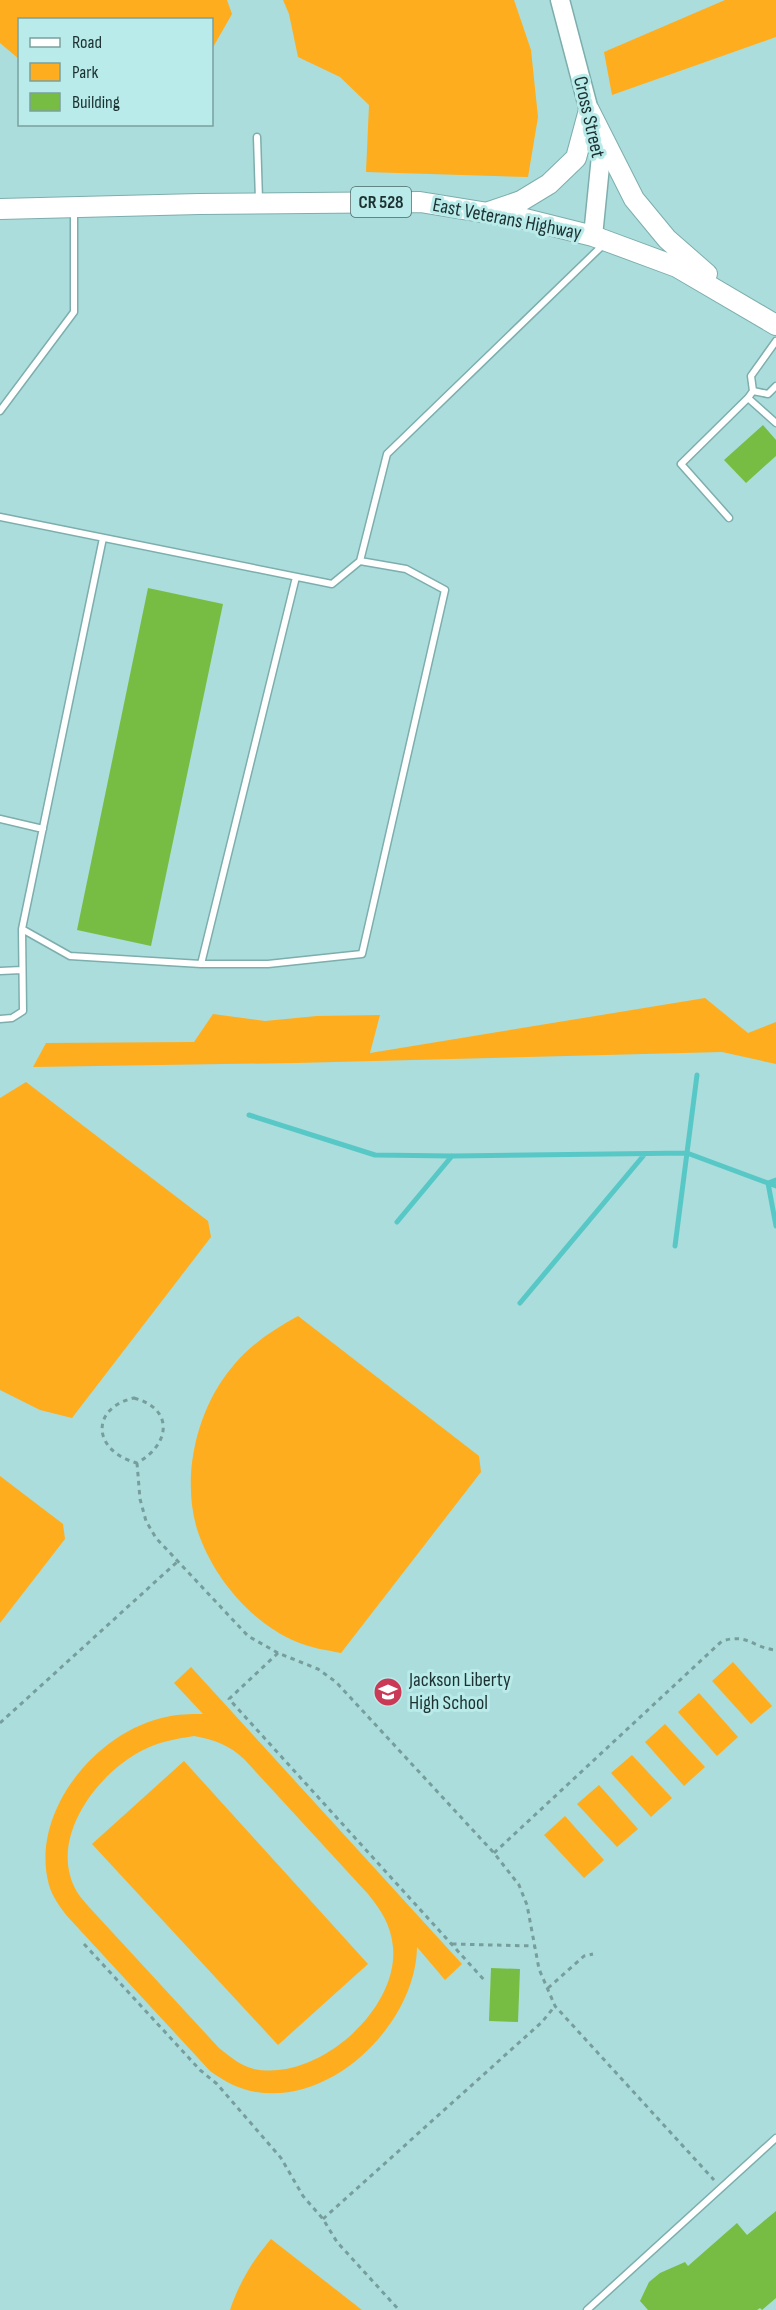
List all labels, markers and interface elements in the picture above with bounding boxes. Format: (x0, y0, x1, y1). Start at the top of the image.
legend (18, 18, 213, 126)
text: Road (72, 32, 102, 53)
text: Park (72, 62, 98, 83)
street label: Cross Street (568, 74, 610, 160)
text: Building (72, 92, 120, 113)
road number: CR 528 (351, 187, 411, 217)
street label: East Veterans Highway (431, 193, 584, 245)
place label: Jackson Liberty High School (408, 1668, 511, 1715)
school or university icon: Jackson Liberty High School (372, 1676, 404, 1708)

